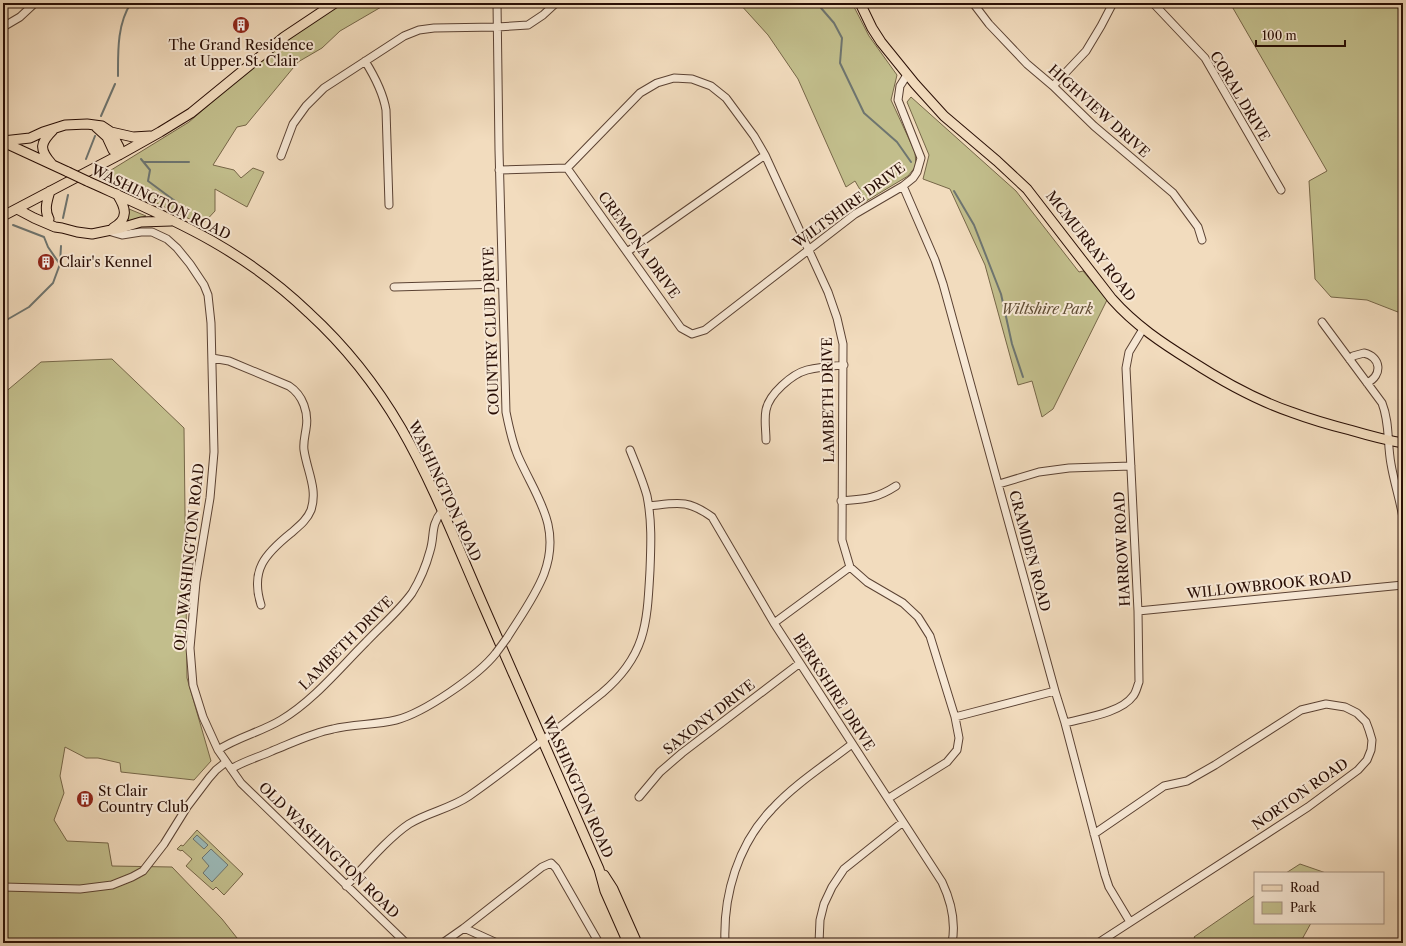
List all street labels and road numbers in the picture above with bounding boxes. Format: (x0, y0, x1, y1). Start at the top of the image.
street label: CORAL DRIVE (1206, 48, 1274, 144)
street label: HIGHVIEW DRIVE (1045, 61, 1153, 161)
street label: WILTSHIRE DRIVE (788, 158, 909, 252)
street label: WASHINGTON ROAD (87, 160, 234, 244)
street label: MCMURRAY ROAD (1042, 187, 1140, 305)
street label: CREMONA DRIVE (594, 188, 684, 302)
street label: COUNTRY CLUB DRIVE (479, 246, 503, 416)
street label: LAMBETH DRIVE (818, 337, 838, 463)
street label: WASHINGTON ROAD (404, 417, 486, 564)
street label: OLD WASHINGTON ROAD (170, 462, 208, 652)
street label: CRAMDEN ROAD (1005, 488, 1055, 614)
street label: HARROW ROAD (1110, 491, 1134, 607)
street label: WILLOWBROOK ROAD (1185, 567, 1352, 603)
street label: LAMBETH DRIVE (295, 592, 397, 694)
street label: BERKSHIRE DRIVE (789, 630, 879, 754)
street label: SAXONY DRIVE (659, 676, 759, 758)
street label: WASHINGTON ROAD (538, 712, 617, 861)
street label: NORTON ROAD (1248, 754, 1352, 834)
street label: OLD WASHINGTON ROAD (255, 778, 403, 922)

